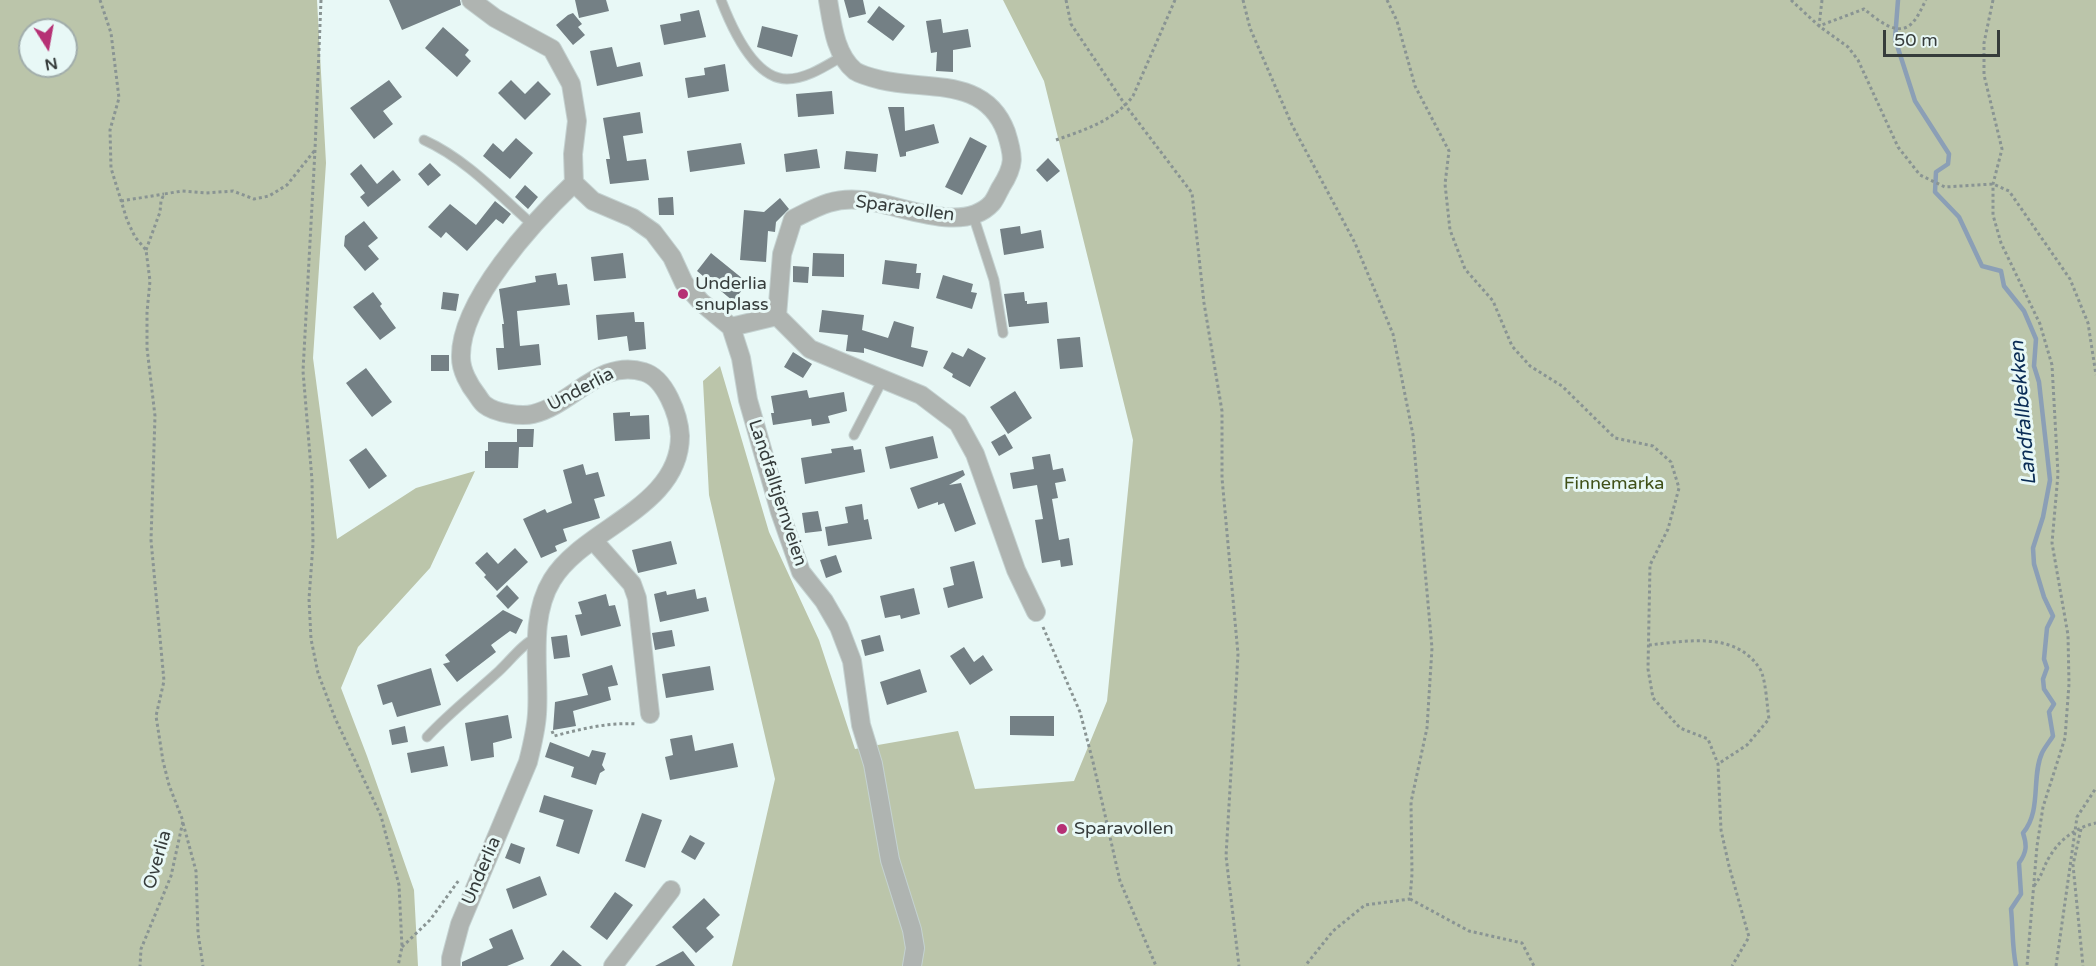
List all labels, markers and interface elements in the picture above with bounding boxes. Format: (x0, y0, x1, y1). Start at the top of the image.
north arrow (18, 18, 78, 78)
scale bar (1886, 18, 2003, 56)
text: 50 m (1894, 29, 1938, 51)
text: N (43, 53, 59, 75)
street label: Sparavollen (854, 191, 956, 227)
place label: Underlia snuplass (695, 273, 769, 316)
marker: Underlia snuplass (676, 287, 690, 301)
water label: Landfallbekken (2006, 340, 2042, 486)
street label: Underlia (544, 364, 618, 416)
street label: Landfalltjernveien (743, 417, 811, 569)
park label: Finnemarka (1564, 473, 1664, 495)
place label: Sparavollen (1074, 818, 1174, 840)
marker: Sparavollen (1055, 822, 1069, 836)
street label: Overlia (139, 828, 177, 892)
street label: Underlia (458, 834, 506, 908)

